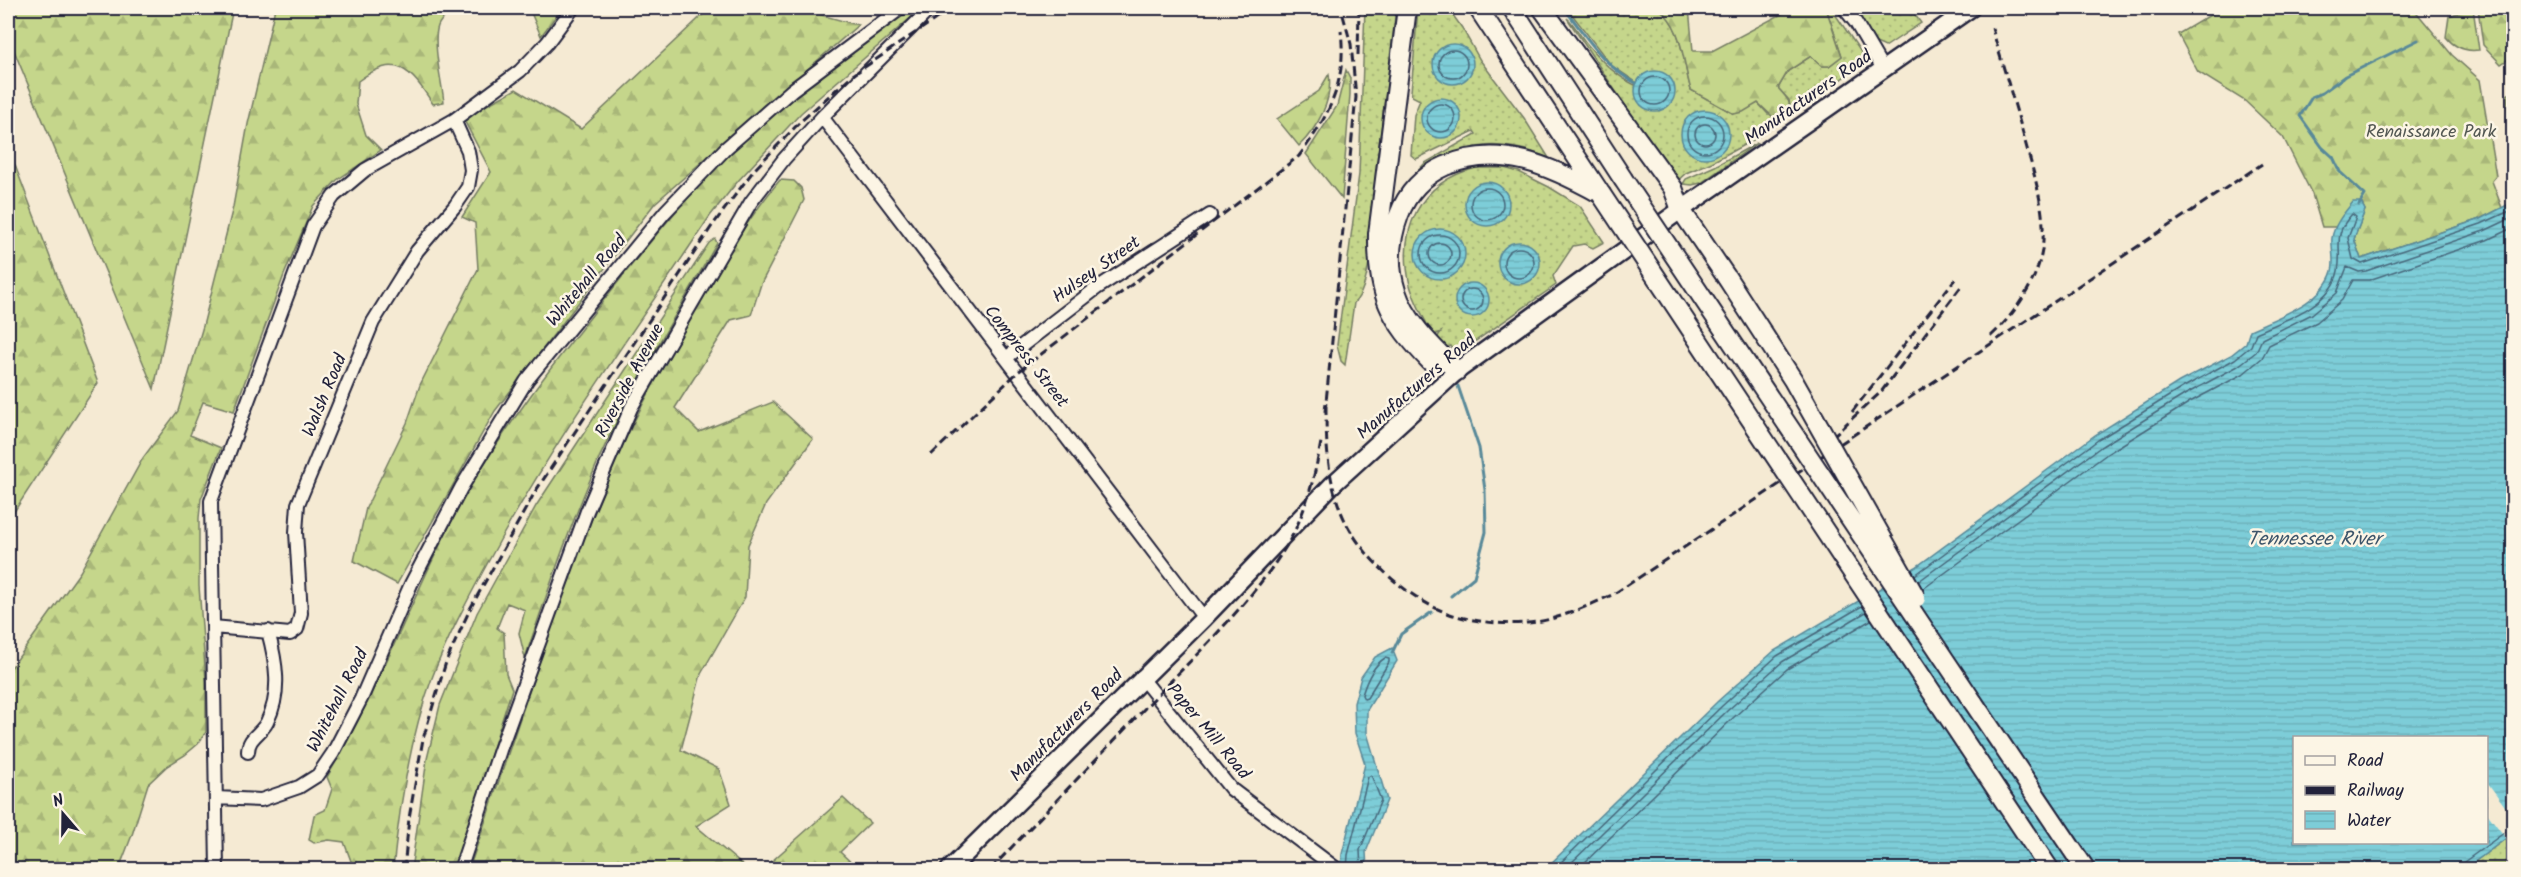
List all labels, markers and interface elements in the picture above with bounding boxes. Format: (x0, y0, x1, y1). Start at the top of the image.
street label: Manufacturers Road (1739, 43, 1880, 153)
park label: Renaissance Park (2366, 118, 2497, 147)
street label: Whitehall Road (540, 227, 635, 334)
street label: Hulsey Street (1047, 228, 1148, 311)
street label: Compress Street (976, 299, 1076, 416)
street label: Riverside Avenue (588, 318, 673, 443)
street label: Manufacturers Road (1351, 326, 1484, 448)
street label: Walsh Road (295, 349, 356, 442)
water label: Tennessee River (2247, 524, 2385, 556)
street label: Whitehall Road (300, 643, 377, 758)
street label: Manufacturers Road (1004, 662, 1131, 790)
street label: Paper Mill Road (1159, 677, 1258, 788)
legend (2293, 736, 2488, 844)
text: Road (2347, 747, 2384, 776)
text: Railway (2347, 777, 2404, 806)
north arrow (33, 784, 93, 844)
text: N (49, 788, 67, 815)
text: Water (2347, 807, 2392, 836)

